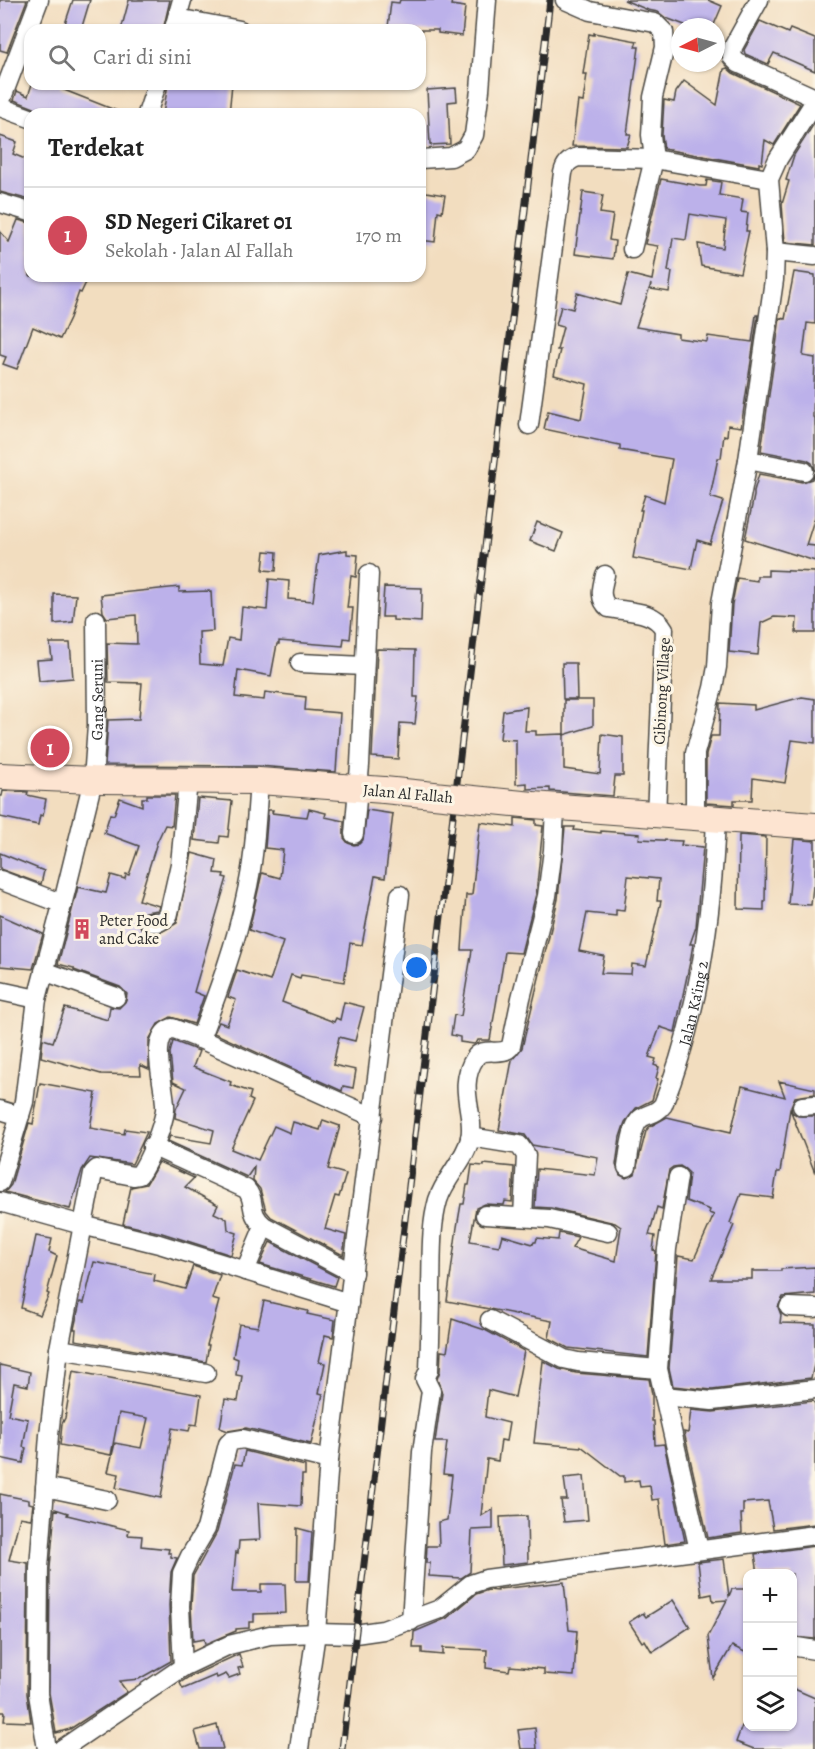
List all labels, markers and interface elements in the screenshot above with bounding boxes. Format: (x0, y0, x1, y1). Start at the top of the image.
north arrow (671, 18, 725, 72)
search box (24, 24, 426, 90)
icon: search (45, 41, 78, 74)
text: Cari di sini (93, 42, 192, 72)
text: Terdekat (48, 130, 144, 165)
text: SD Negeri Cikaret 01 (105, 207, 292, 237)
text: 1 (64, 222, 71, 249)
text: 170 m (356, 222, 402, 249)
text: Sekolah · Jalan Al Fallah (105, 237, 293, 264)
street label: Cibinong Village (648, 637, 676, 745)
street label: Gang Seruni (86, 659, 109, 741)
pin: 1 (31, 726, 70, 771)
street label: Jalan Al Fallah (362, 779, 454, 809)
place label: Peter Food and Cake (99, 910, 168, 950)
building icon: Peter Food and Cake (70, 917, 94, 941)
your location (402, 953, 431, 982)
street label: Jalan Ka'ing 2 (674, 959, 714, 1048)
map controls (743, 1569, 797, 1731)
button: + (743, 1569, 797, 1623)
button: − (743, 1623, 797, 1677)
button: layers (743, 1677, 797, 1731)

